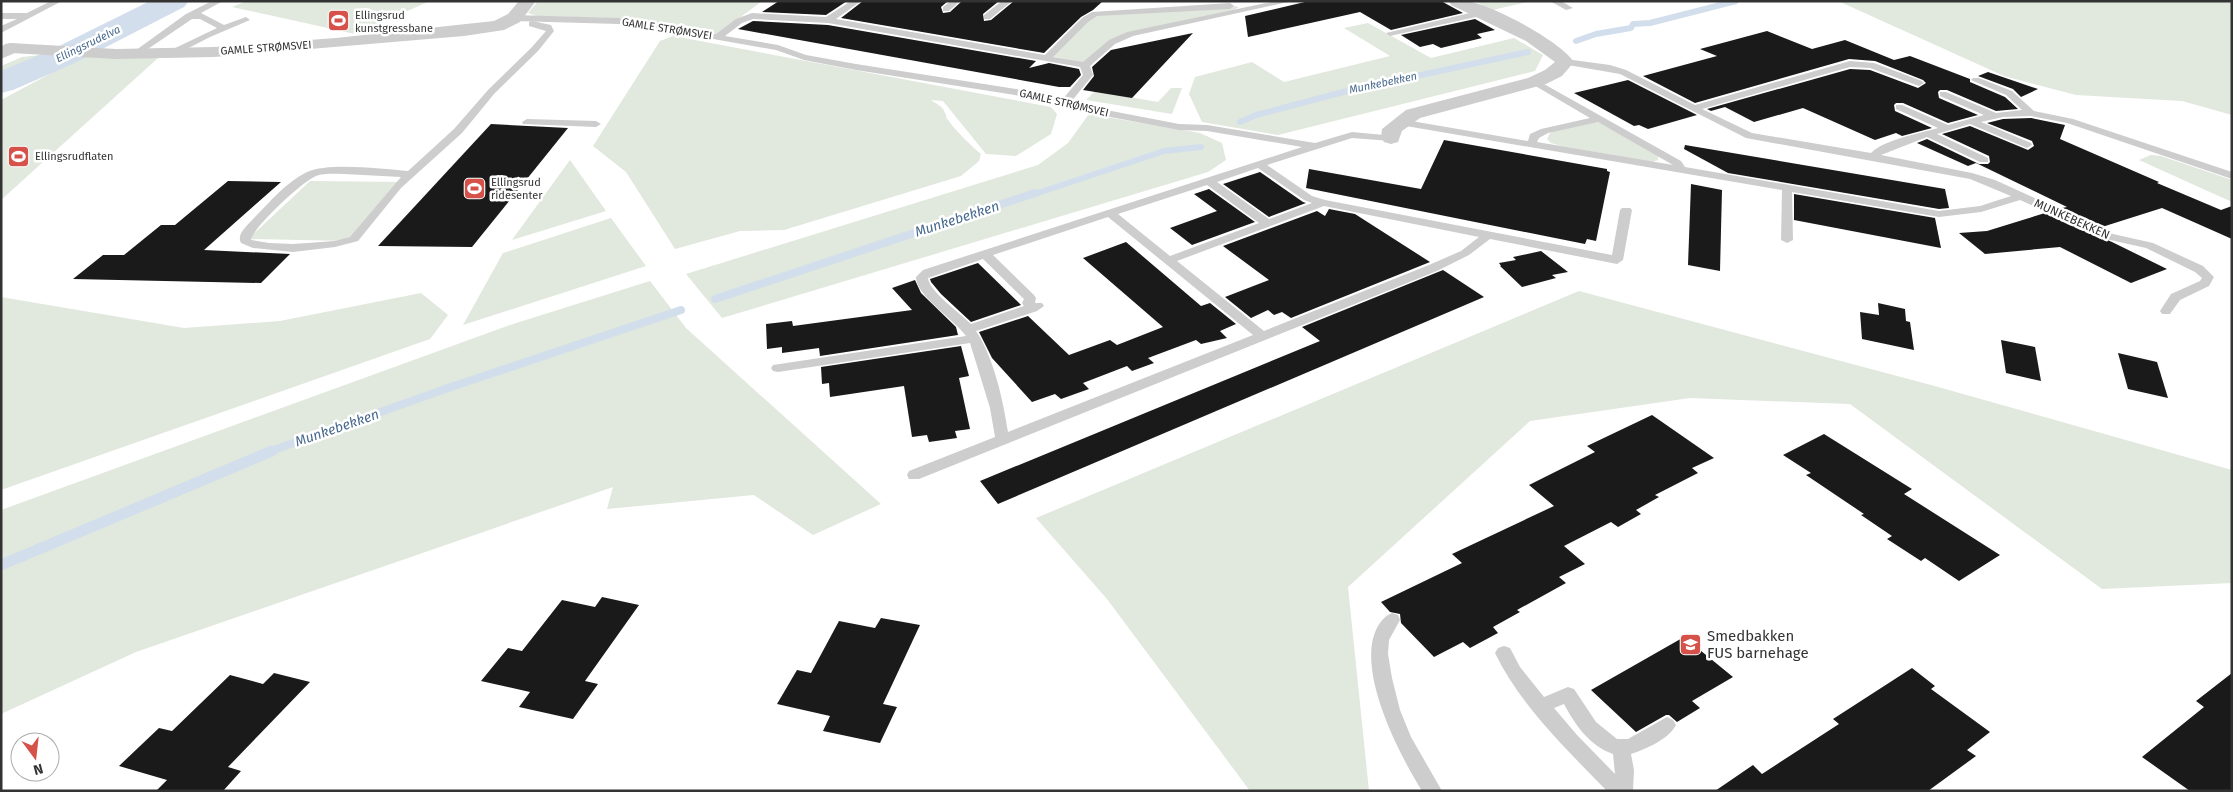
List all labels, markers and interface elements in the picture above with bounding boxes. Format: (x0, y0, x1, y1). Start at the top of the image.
sports icon: Ellingsrud kunstgressbane (327, 9, 351, 33)
place label: Ellingsrud kunstgressbane (355, 9, 433, 35)
street label: GAMLE STRØMSVEI (621, 15, 713, 43)
water label: Ellingsrudelva (54, 23, 122, 65)
street label: GAMLE STRØMSVEI (220, 38, 312, 58)
water label: Munkebekken (1348, 69, 1418, 97)
street label: GAMLE STRØMSVEI (1018, 86, 1110, 120)
sports icon: Ellingsrudflaten (7, 144, 31, 168)
place label: Ellingsrudflaten (35, 150, 114, 163)
sports icon: Ellingsrud ridesenter (463, 176, 487, 200)
place label: Ellingsrud ridesenter (491, 176, 543, 202)
street label: MUNKEBEKKEN (2032, 196, 2112, 242)
water label: Munkebekken (913, 197, 1001, 241)
water label: Munkebekken (293, 406, 381, 450)
place label: Smedbakken FUS barnehage (1707, 627, 1809, 662)
school or university icon: Smedbakken FUS barnehage (1679, 633, 1703, 657)
north arrow (10, 732, 60, 782)
text: N (32, 760, 45, 778)

